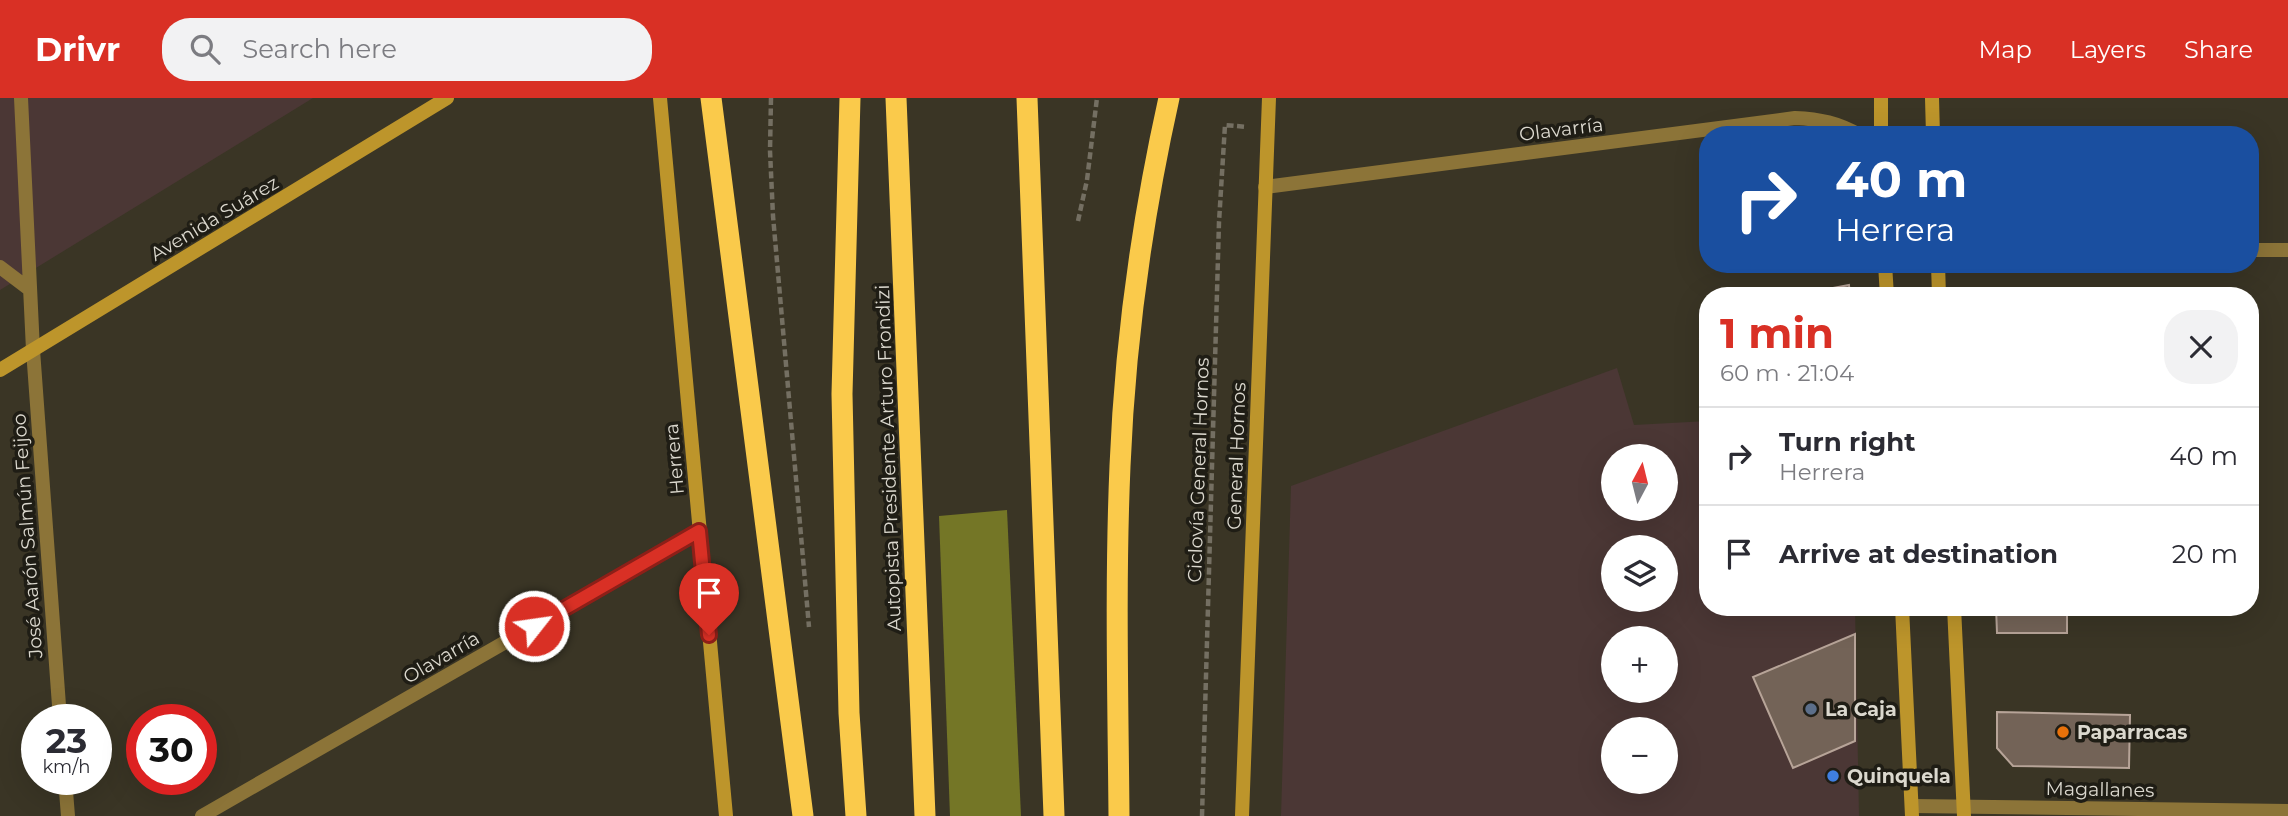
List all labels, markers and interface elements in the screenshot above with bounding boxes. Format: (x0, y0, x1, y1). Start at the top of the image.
search box (162, 18, 652, 81)
text: Drivr (35, 29, 120, 69)
icon: search (186, 30, 224, 68)
text: Search here (242, 33, 397, 65)
text: Map (1978, 35, 2032, 64)
text: Layers (2070, 35, 2146, 64)
text: Share (2184, 35, 2253, 64)
street label: Olavarría (1518, 113, 1604, 146)
text: 40 m (1835, 150, 1967, 209)
icon: right (1720, 154, 1811, 245)
street label: Avenida Suárez (146, 171, 283, 266)
text: Herrera (1835, 210, 1955, 249)
street label: Autopista Presidente Arturo Frondizi (871, 284, 906, 632)
text: 1 min (1720, 307, 1834, 359)
button: close (2164, 310, 2238, 384)
street label: Ciclovía General Hornos (1183, 357, 1214, 583)
text: 60 m · 21:04 (1720, 359, 1854, 387)
street label: General Hornos (1222, 382, 1251, 530)
street label: José Aarón Salmún Feijoo (7, 413, 48, 660)
street label: Herrera (660, 422, 689, 495)
text: Turn right (1779, 426, 1915, 458)
icon: right (1720, 437, 1758, 475)
text: 40 m (2169, 440, 2238, 472)
north arrow (1601, 444, 1678, 522)
map controls (1601, 444, 1678, 794)
text: Herrera (1779, 458, 1865, 486)
button: layers (1601, 535, 1678, 612)
icon: arrive (1720, 535, 1758, 573)
text: Arrive at destination (1779, 538, 2058, 570)
text: 20 m (2172, 538, 2238, 570)
pin (679, 563, 739, 635)
icon: arrive (690, 574, 728, 612)
position arrow (497, 589, 571, 663)
street label: Olavarría (399, 626, 484, 689)
button: + (1601, 626, 1678, 703)
place label: La Caja (1825, 698, 1897, 721)
marker: La Caja (1803, 701, 1819, 717)
speed limit sign: 30 (126, 704, 217, 795)
button: − (1601, 717, 1678, 794)
text: 23 (46, 719, 87, 762)
place label: Paparracas (2077, 721, 2187, 744)
marker: Paparracas (2055, 724, 2071, 740)
text: km/h (42, 756, 91, 778)
place label: Quinquela (1847, 765, 1951, 788)
marker: Quinquela (1825, 768, 1841, 784)
street label: Magallanes (2045, 777, 2154, 802)

